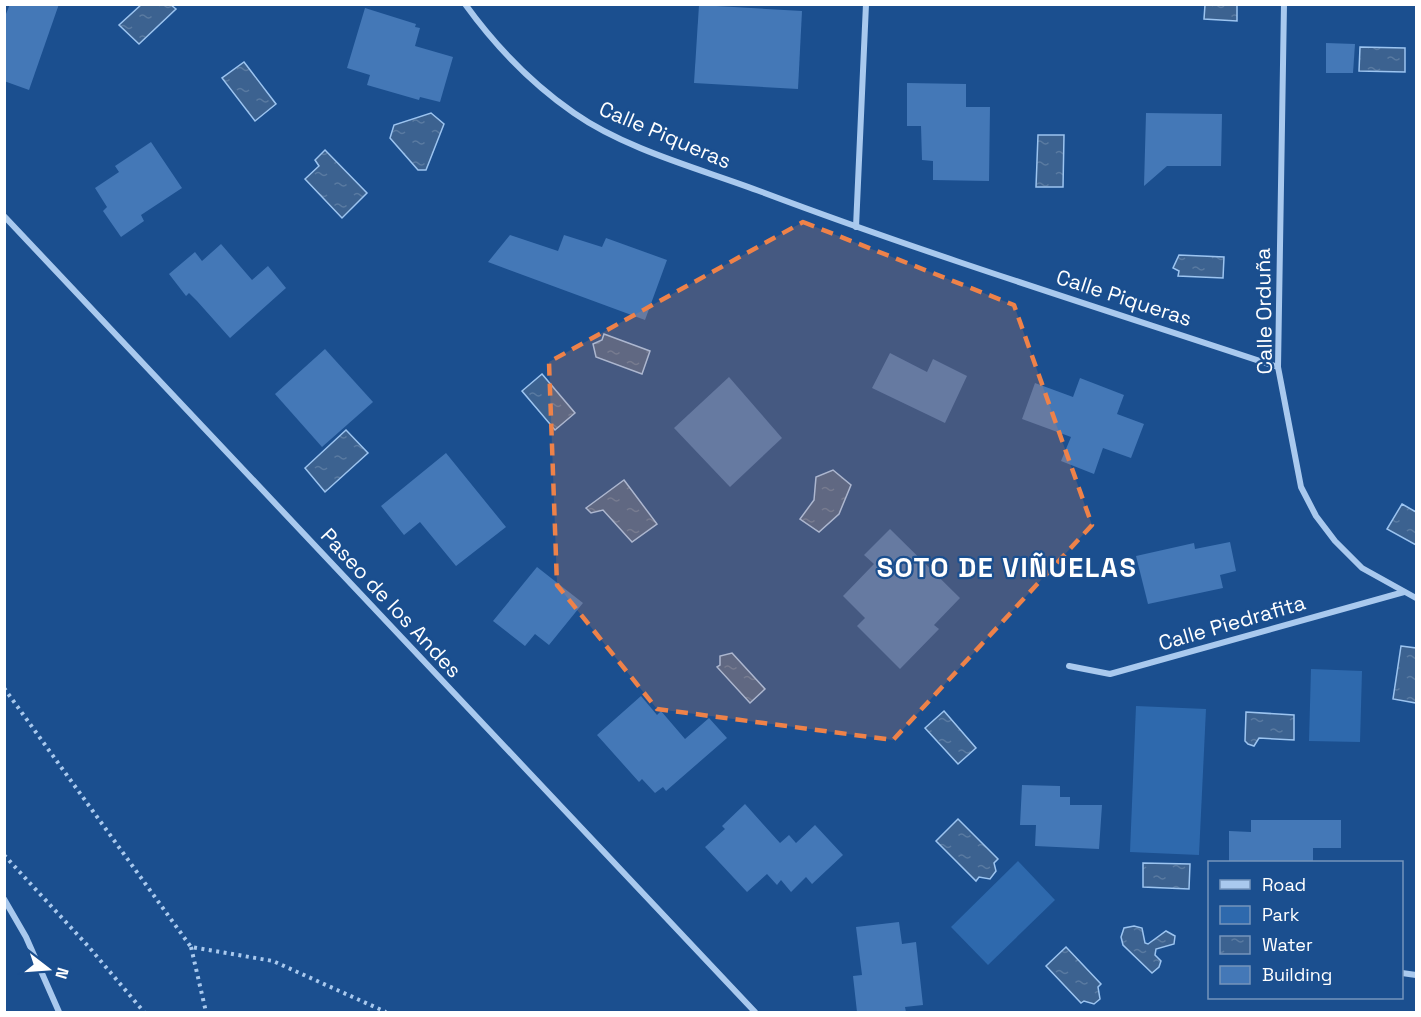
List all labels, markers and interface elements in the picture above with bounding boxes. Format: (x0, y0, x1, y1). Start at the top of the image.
street label: Calle Piqueras (595, 95, 735, 174)
street label: Calle Orduña (1249, 247, 1278, 375)
street label: Calle Piqueras (1053, 263, 1195, 332)
street label: Paseo de los Andes (315, 522, 468, 683)
district label: SOTO DE VIÑUELAS (877, 550, 1137, 585)
street label: Calle Piedrafita (1155, 589, 1309, 656)
legend (1208, 861, 1403, 999)
text: Road (1262, 873, 1306, 896)
text: Park (1262, 903, 1300, 926)
text: Water (1262, 933, 1313, 956)
north arrow (18, 939, 78, 999)
text: Building (1262, 963, 1332, 986)
text: N (50, 965, 73, 981)

